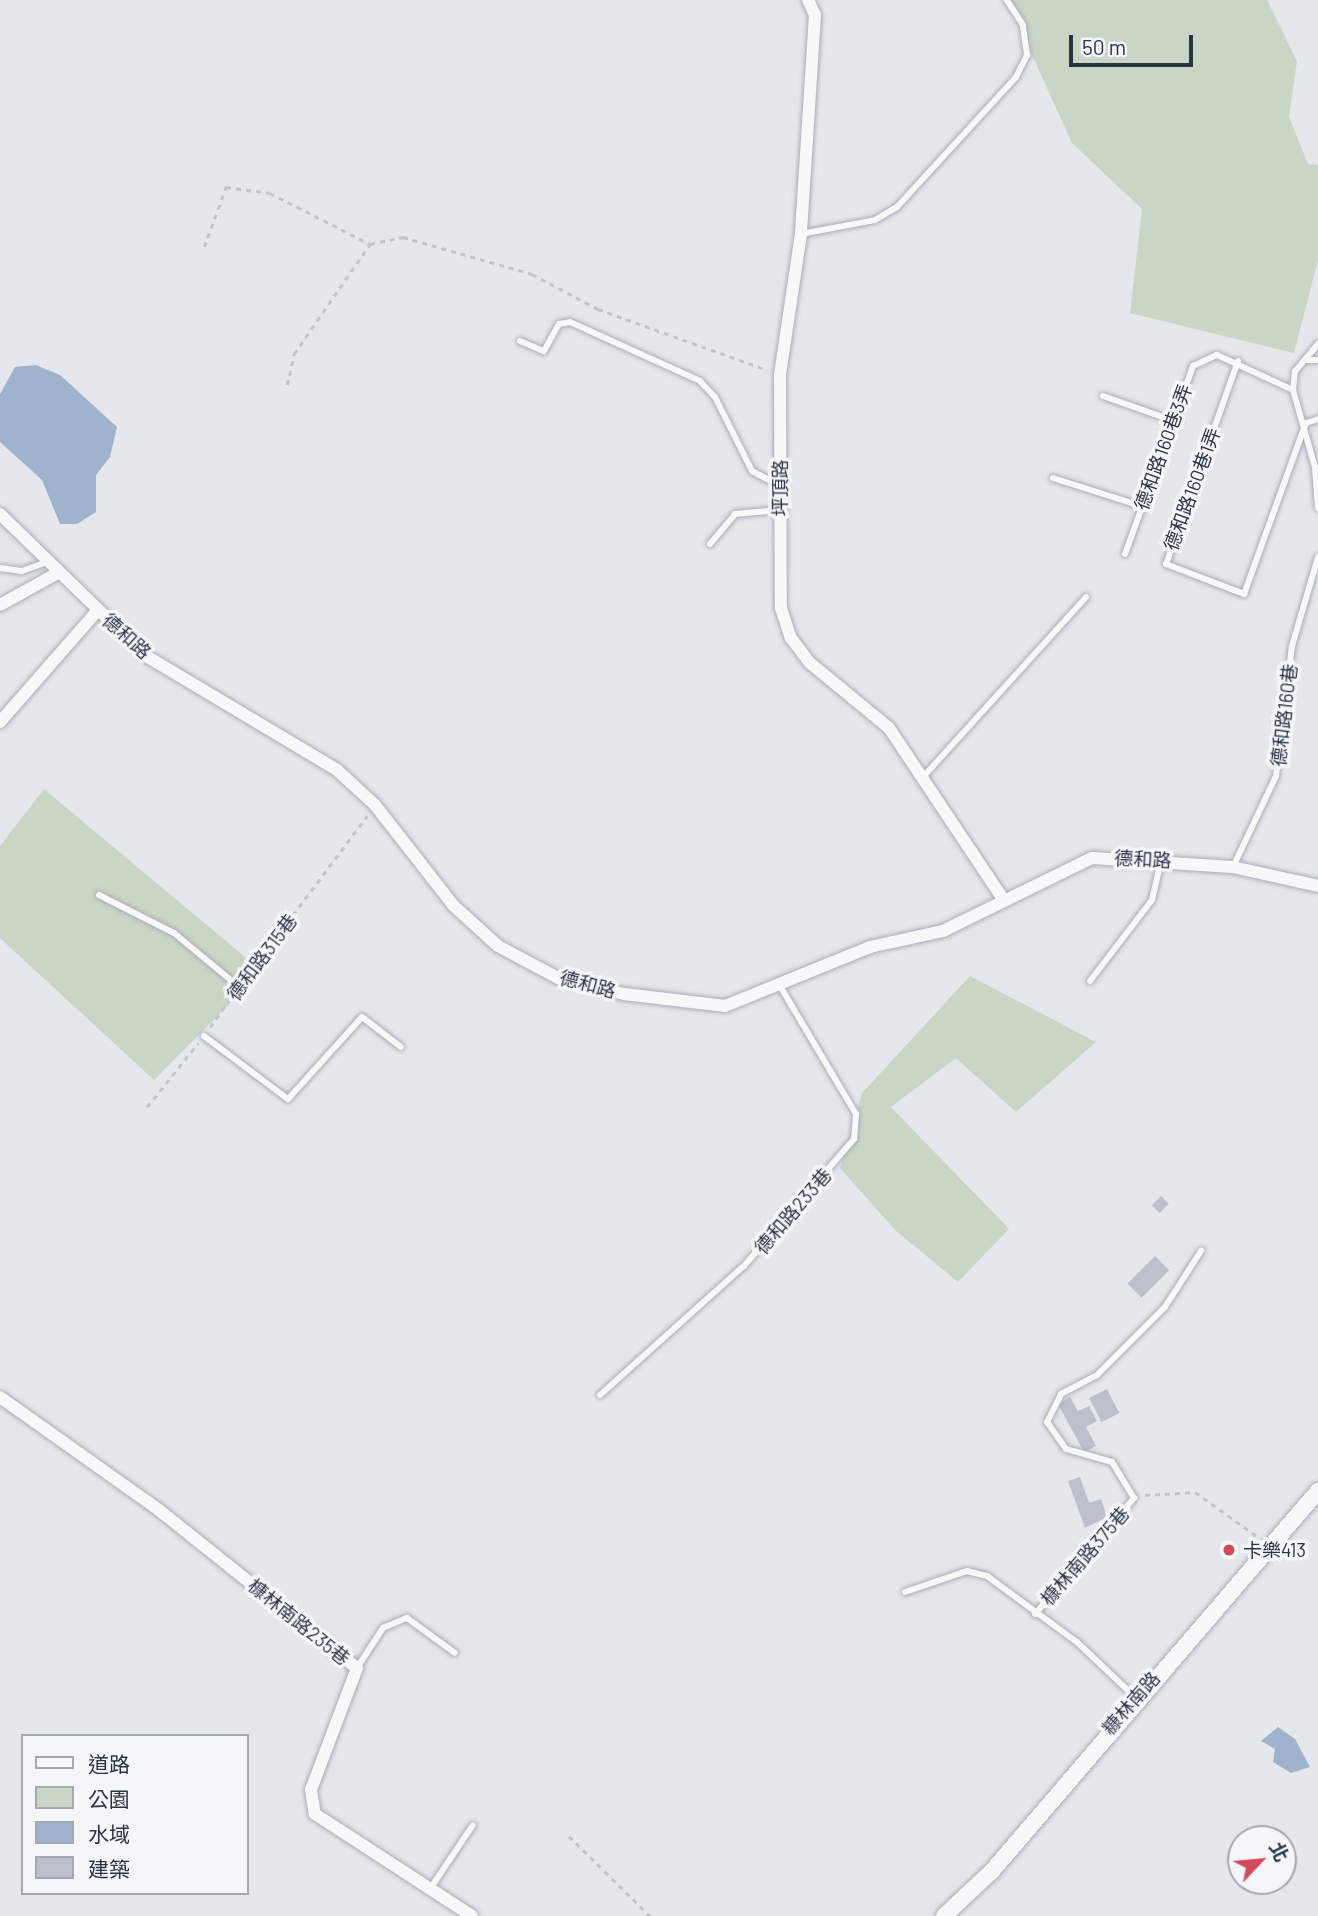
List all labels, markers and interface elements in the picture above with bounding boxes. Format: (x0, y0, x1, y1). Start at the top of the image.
scale bar (1073, 21, 1197, 65)
text: 50 m (1082, 34, 1126, 59)
street label: 德和路160巷3弄 (1130, 381, 1196, 513)
street label: 德和路160巷1弄 (1159, 425, 1225, 553)
street label: 坪頂路 (769, 460, 791, 516)
street label: 德和路 (98, 608, 156, 664)
street label: 德和路160巷 (1266, 662, 1302, 768)
street label: 德和路 (1114, 846, 1172, 872)
street label: 德和路315巷 (222, 909, 302, 1005)
street label: 德和路 (558, 966, 618, 1002)
street label: 德和路233巷 (750, 1164, 836, 1258)
street label: 槺林南路375巷 (1036, 1502, 1134, 1610)
place label: 卡樂413 (1243, 1539, 1306, 1561)
marker: 卡樂413 (1221, 1542, 1237, 1558)
street label: 槺林南路235巷 (243, 1574, 355, 1670)
street label: 糠林南路 (1097, 1667, 1165, 1739)
legend (21, 1734, 248, 1895)
text: 道路 (88, 1751, 130, 1776)
text: 公園 (88, 1786, 130, 1811)
text: 水域 (88, 1821, 130, 1846)
north arrow (1227, 1825, 1297, 1895)
text: 北 (1265, 1838, 1294, 1865)
text: 建築 (88, 1856, 130, 1881)

